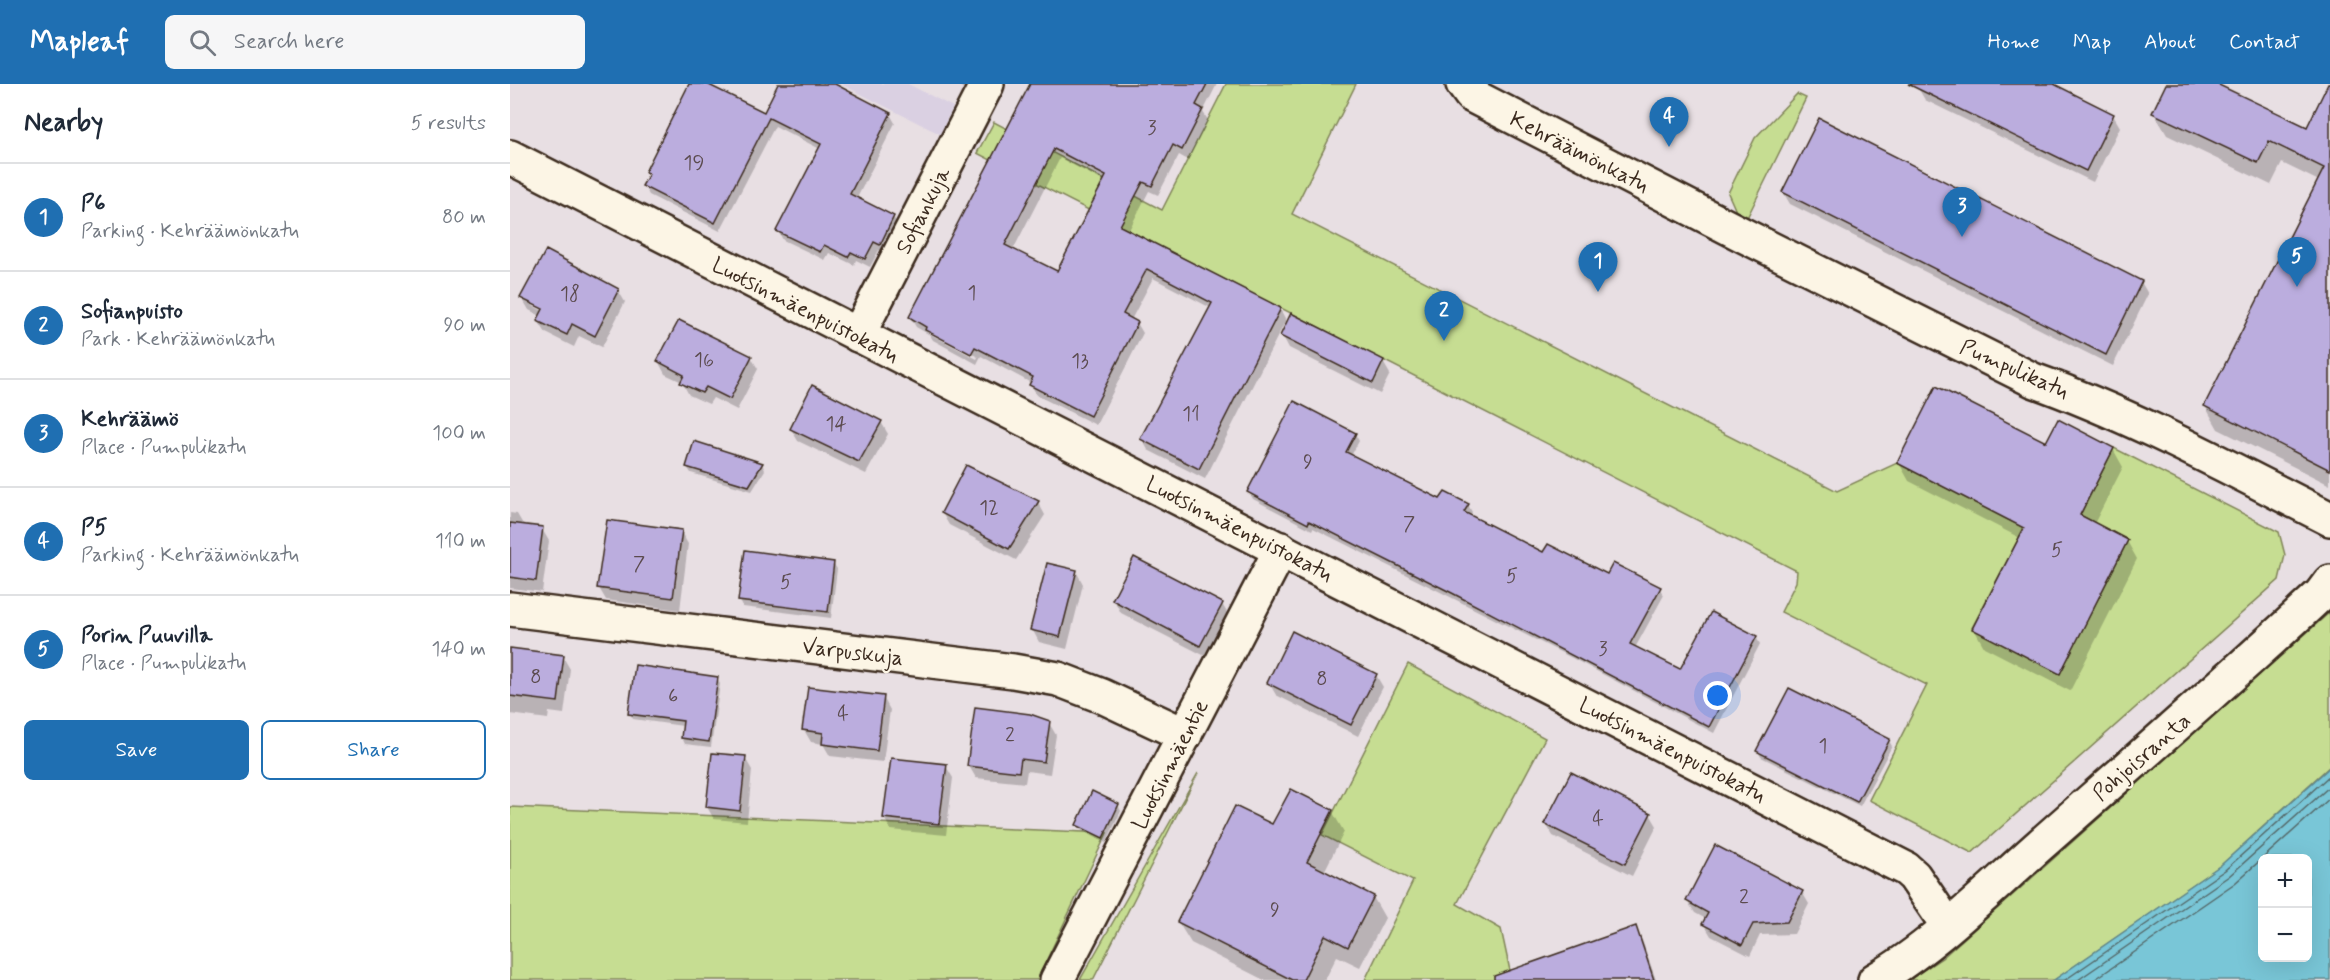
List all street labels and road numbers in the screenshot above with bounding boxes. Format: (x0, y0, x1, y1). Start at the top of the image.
street label: Kehräämönkatu (1505, 106, 1653, 200)
street label: Sofiankuja (890, 162, 958, 259)
street label: Luotsinmäenpuistokatu (707, 252, 903, 370)
street label: Pumpulikatu (1955, 333, 2073, 406)
street label: Luotsinmäenpuistokatu (1141, 471, 1337, 589)
street label: Varpuskuja (801, 633, 905, 673)
street label: Luotsinmäenpuistokatu (1574, 692, 1770, 810)
street label: Luotsinmäentie (1126, 695, 1216, 835)
street label: Pohjoisranta (2087, 707, 2197, 808)

